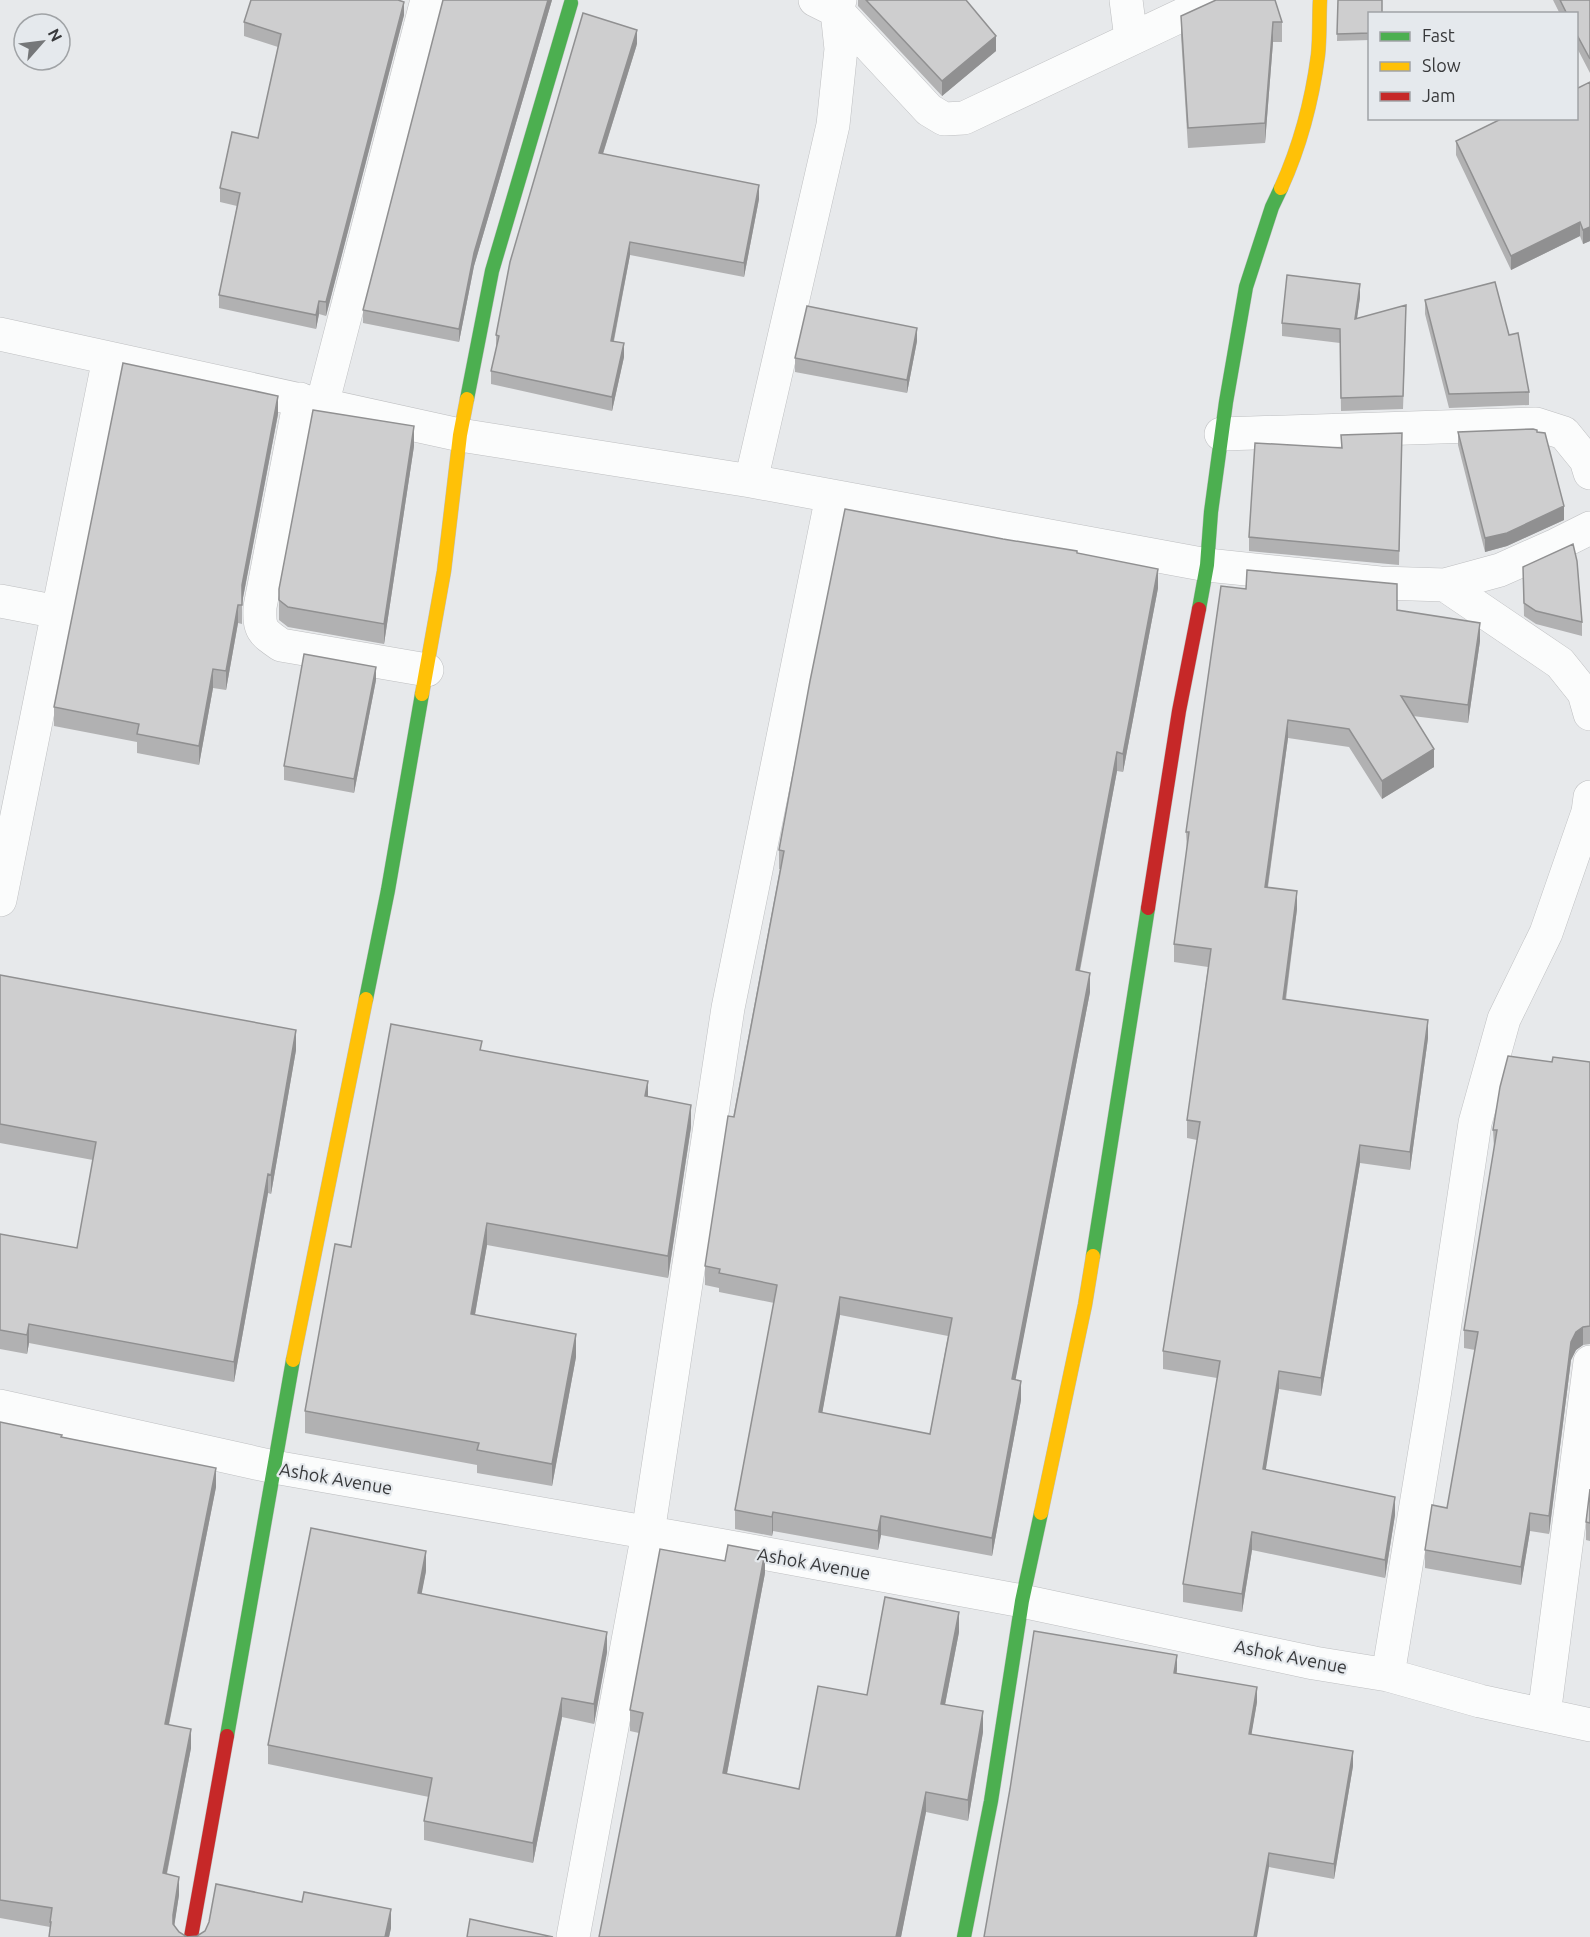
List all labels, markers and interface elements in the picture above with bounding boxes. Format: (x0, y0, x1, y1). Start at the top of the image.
north arrow (12, 12, 72, 72)
legend (1368, 12, 1578, 120)
text: N (44, 25, 66, 44)
text: Fast (1422, 25, 1455, 45)
text: Slow (1422, 55, 1461, 75)
text: Jam (1422, 85, 1456, 105)
street label: Ashok Avenue (278, 1458, 394, 1498)
street label: Ashok Avenue (756, 1543, 872, 1583)
street label: Ashok Avenue (1233, 1635, 1349, 1677)

